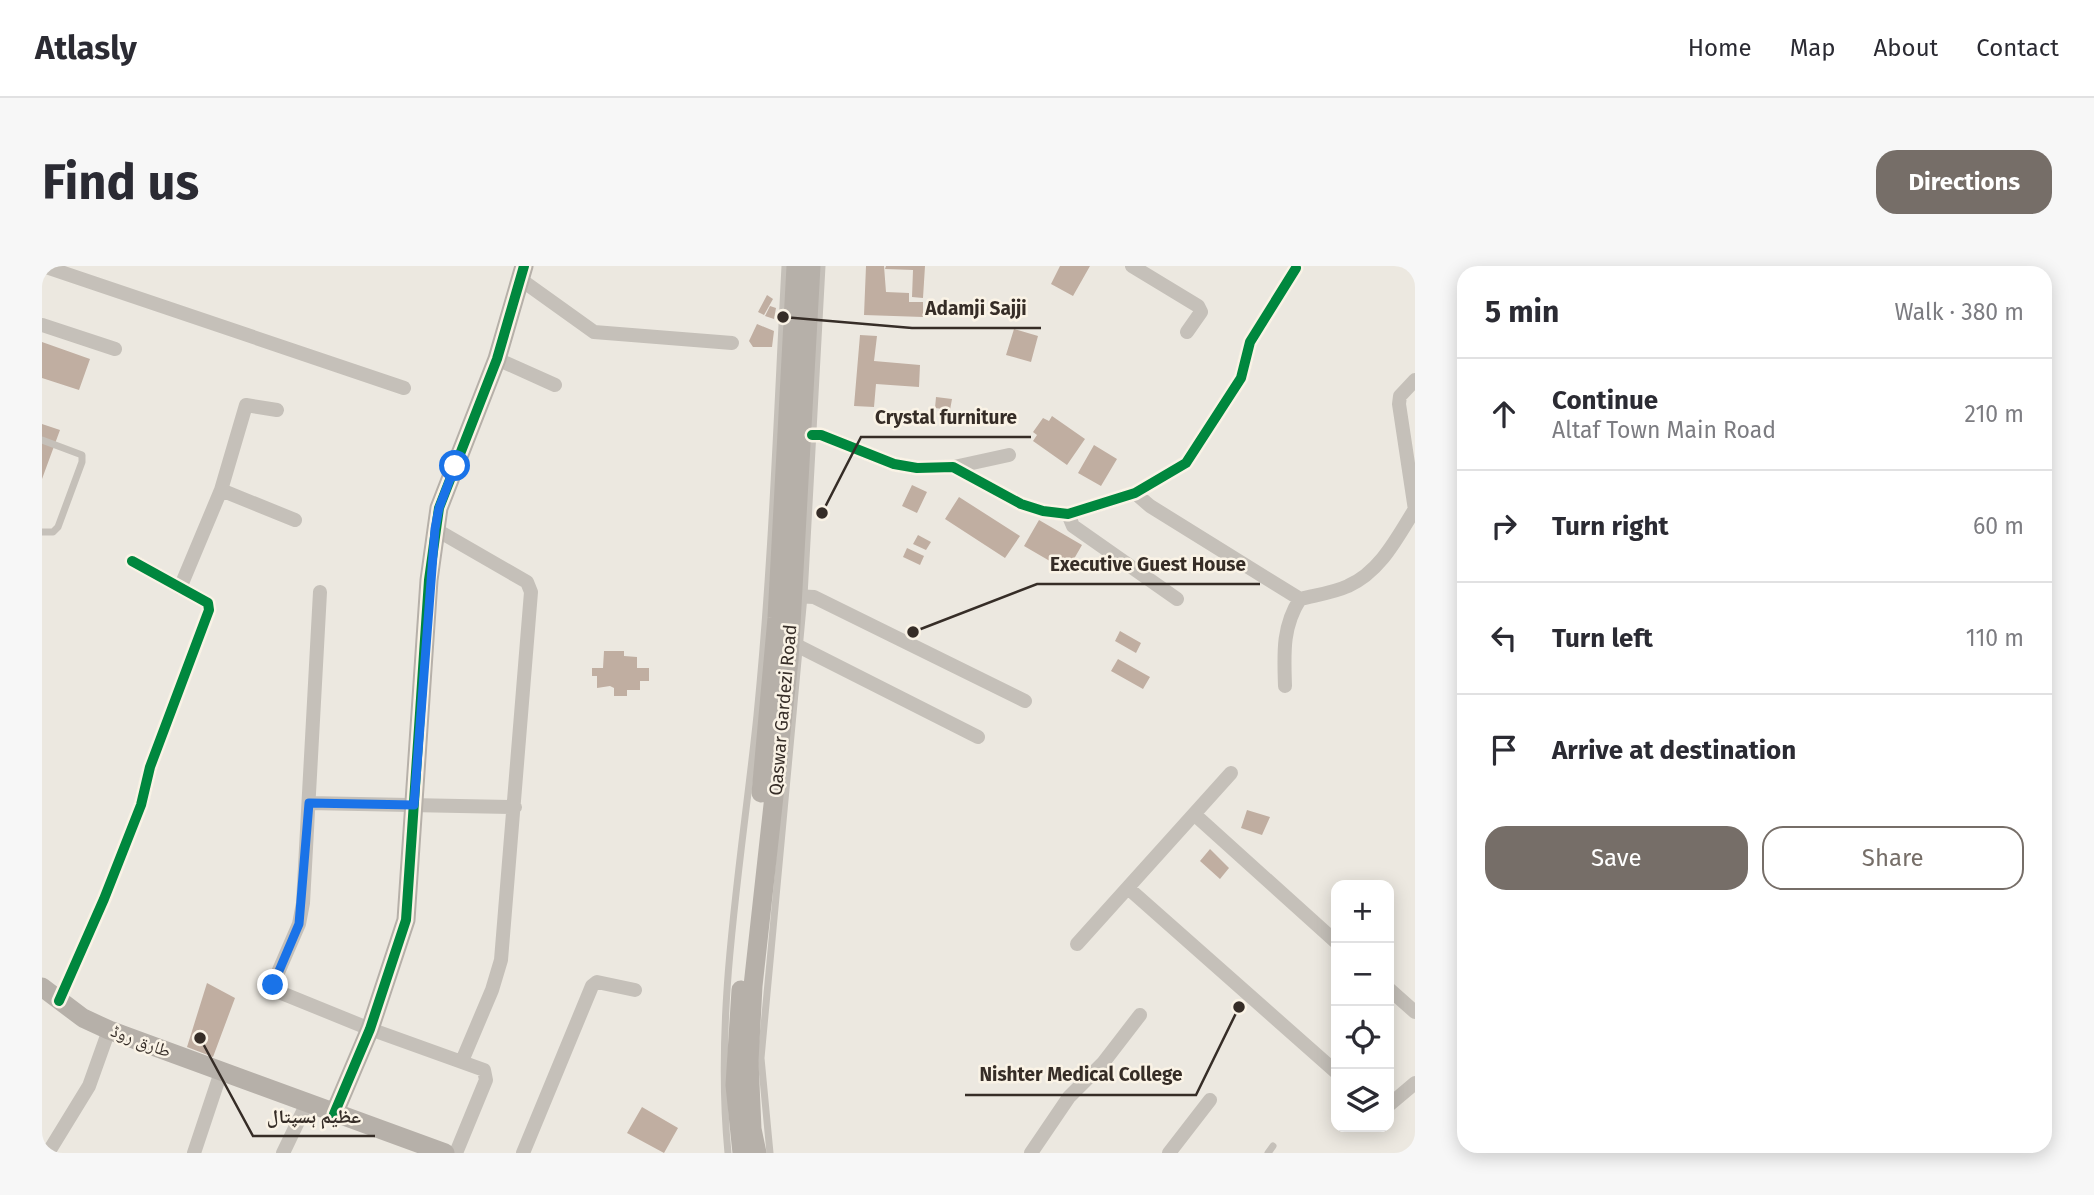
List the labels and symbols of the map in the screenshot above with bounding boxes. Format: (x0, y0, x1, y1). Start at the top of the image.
callout: Adamji Sajji (912, 288, 1041, 328)
text: Adamji Sajji (924, 297, 1027, 320)
callout: Crystal furniture (861, 397, 1031, 437)
text: Crystal furniture (875, 406, 1017, 429)
route start (439, 450, 470, 481)
callout: Executive Guest House (1037, 544, 1260, 584)
text: Executive Guest House (1050, 553, 1246, 576)
street label: Qaswar Gardezi Road (765, 624, 801, 796)
route end (257, 969, 288, 1000)
street label: طارق روڈ (108, 1020, 174, 1062)
callout: Nishter Medical College (965, 1055, 1196, 1095)
text: Nishter Medical College (979, 1063, 1183, 1086)
callout: عظیم ہسپتال (253, 1096, 375, 1136)
text: عظیم ہسپتال (267, 1105, 361, 1129)

